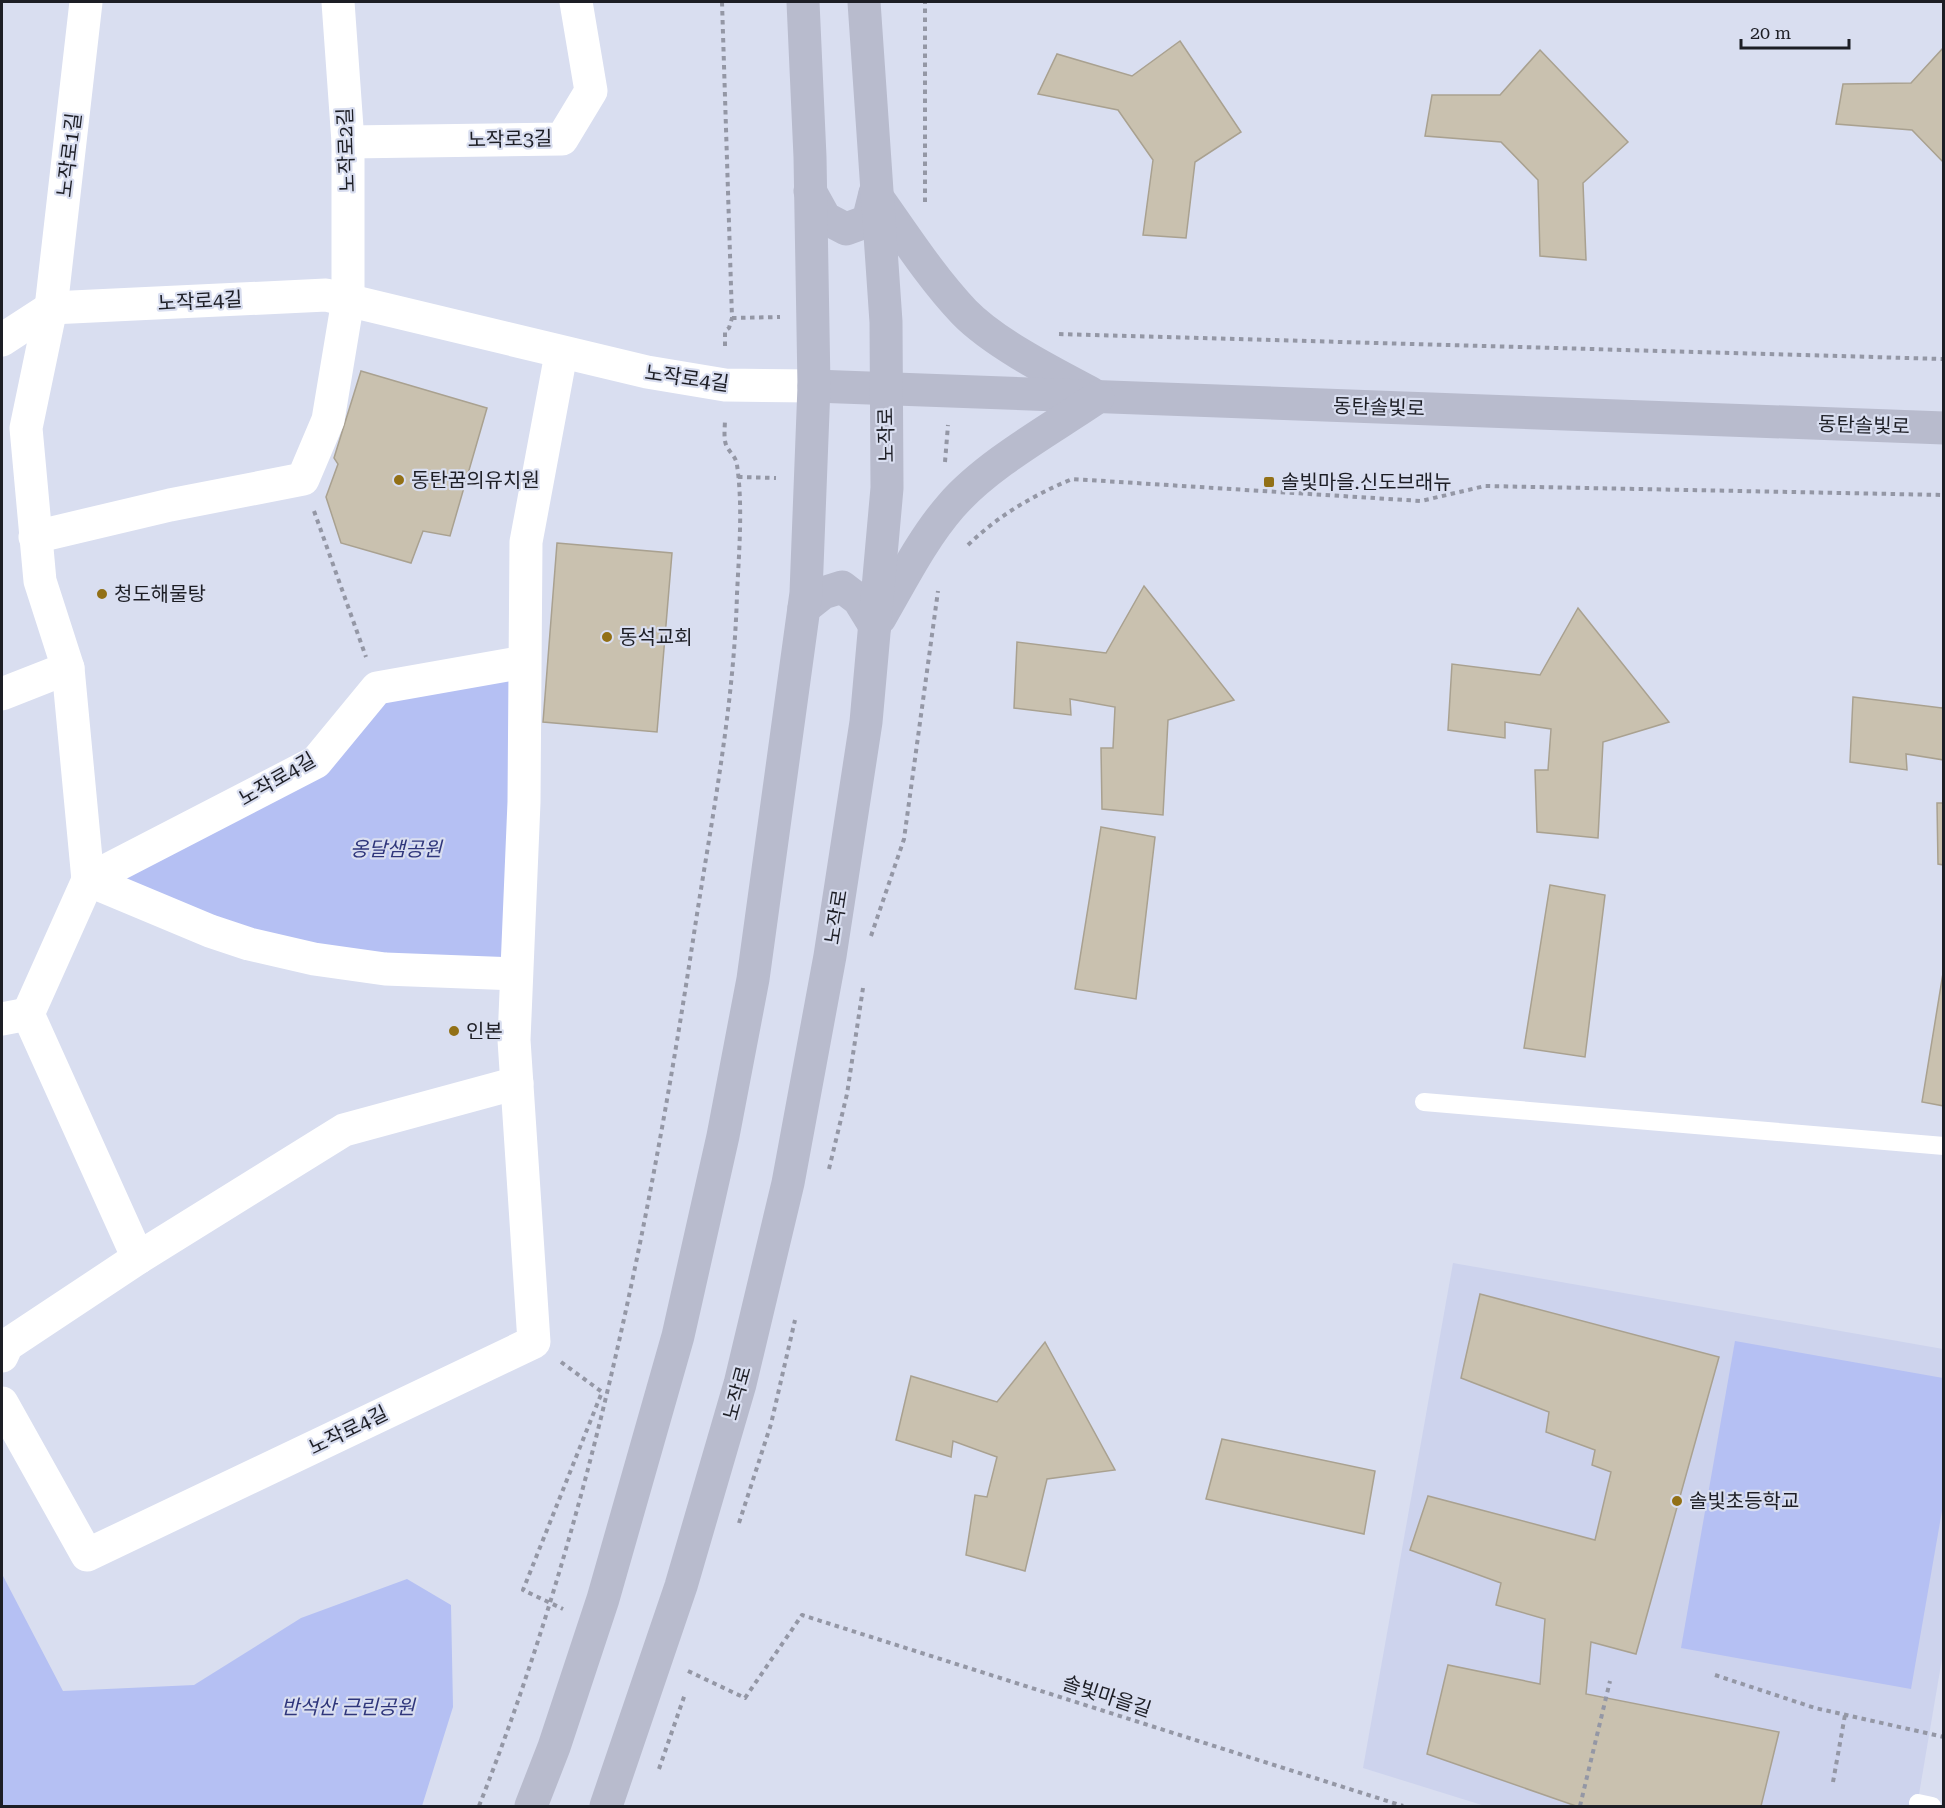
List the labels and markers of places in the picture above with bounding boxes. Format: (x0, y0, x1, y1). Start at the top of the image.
place label: 동탄꿈의유치원 (411, 468, 540, 492)
place label: 솔빛마을.신도브래뉴 (1281, 470, 1452, 494)
marker: 동탄꿈의유치원 (392, 473, 406, 487)
marker: 솔빛마을.신도브래뉴 (1262, 475, 1276, 489)
place label: 청도해물탕 (114, 582, 206, 606)
marker: 청도해물탕 (95, 587, 109, 601)
place label: 동석교회 (619, 625, 693, 649)
marker: 동석교회 (600, 630, 614, 644)
place label: 인본 (466, 1019, 503, 1043)
marker: 인본 (447, 1024, 461, 1038)
place label: 솔빛초등학교 (1689, 1489, 1799, 1513)
marker: 솔빛초등학교 (1670, 1494, 1684, 1508)

